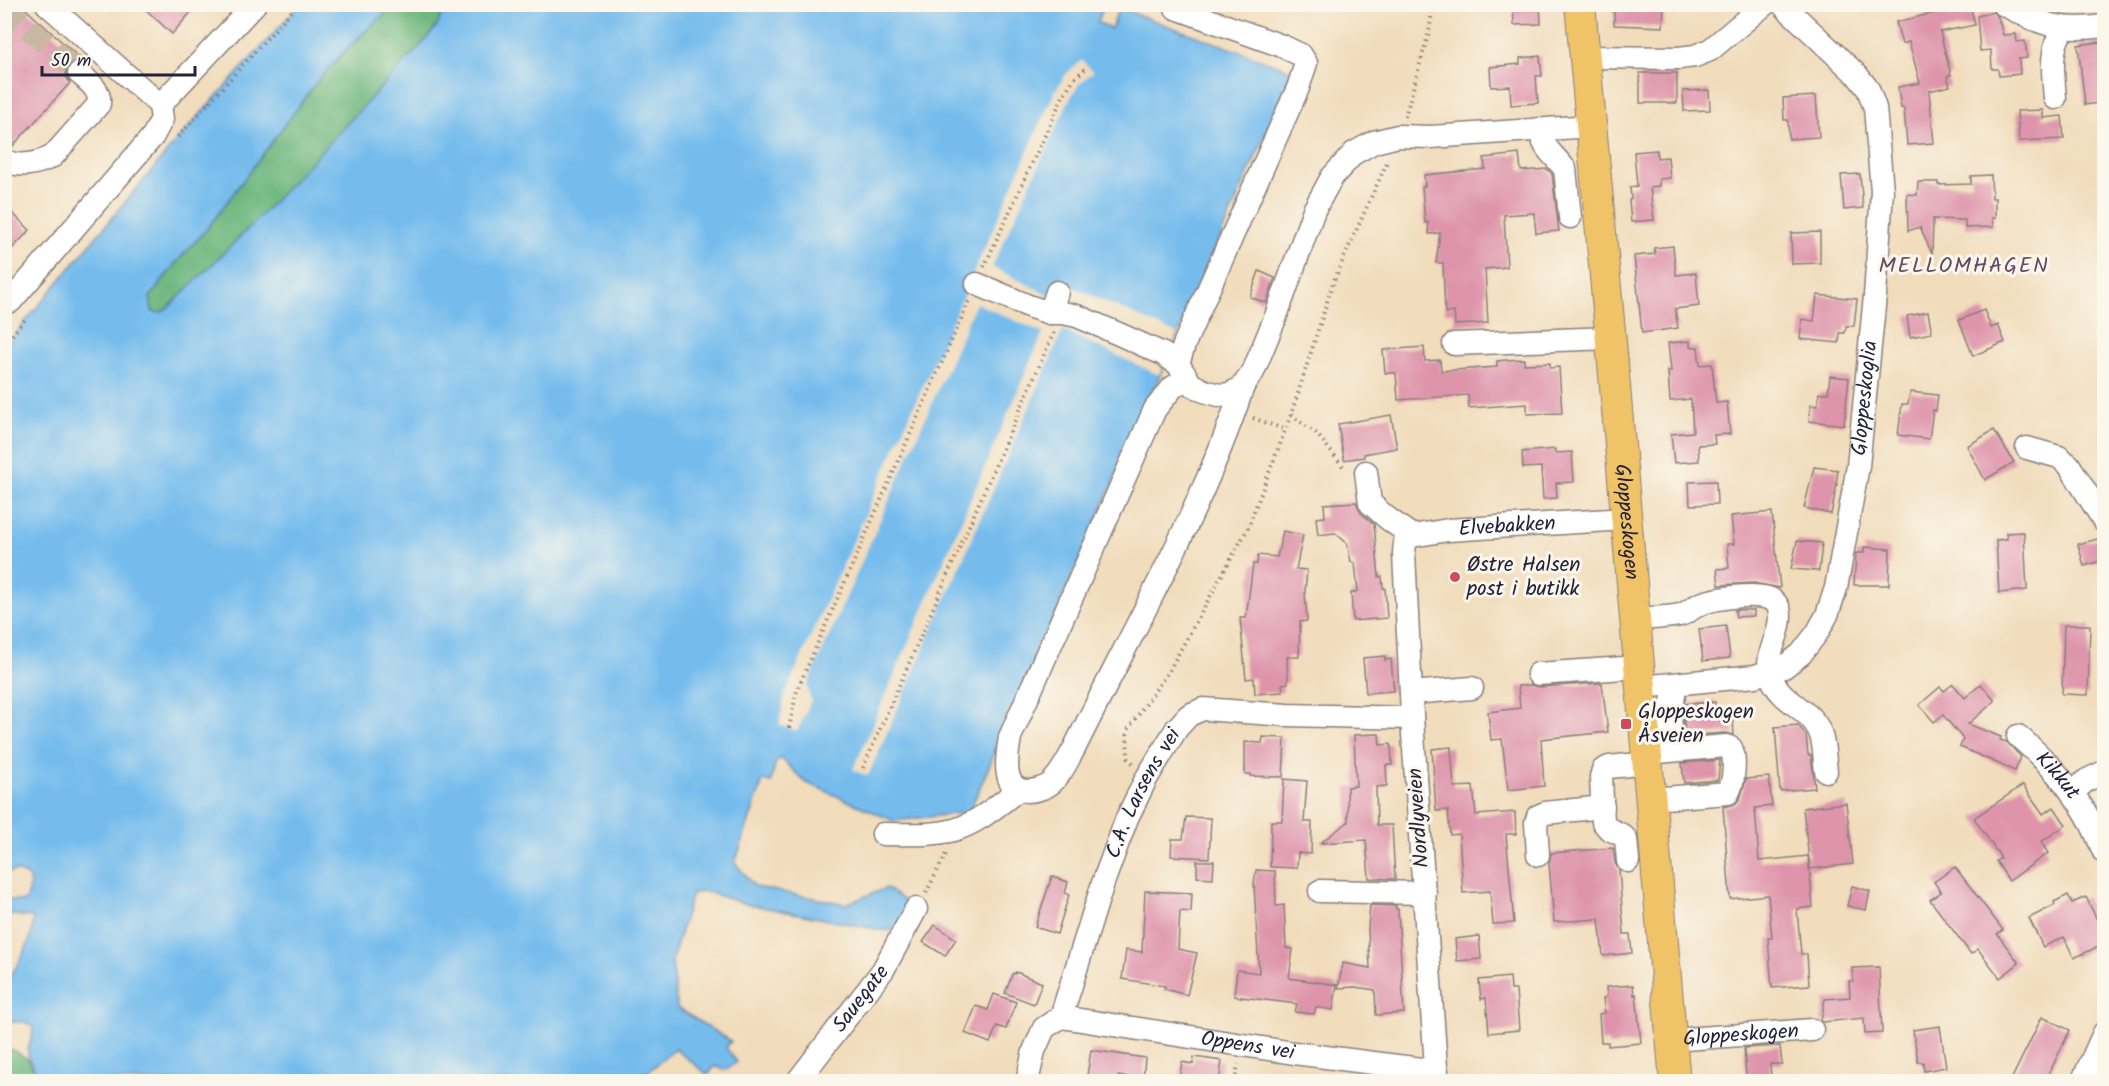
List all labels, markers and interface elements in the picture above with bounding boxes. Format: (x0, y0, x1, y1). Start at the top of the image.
scale bar (42, 39, 195, 77)
text: 50 m (51, 47, 91, 76)
district label: MELLOMHAGEN (1879, 249, 2049, 284)
street label: Gloppeskoglia (1843, 339, 1887, 457)
street label: Gloppeskogen (1605, 463, 1648, 581)
street label: Elvebakken (1458, 507, 1557, 546)
place label: Østre Halsen post i butikk (1466, 549, 1580, 606)
marker: Østre Halsen post i butikk (1448, 570, 1462, 584)
place label: Gloppeskogen Åsveien (1638, 696, 1754, 753)
marker: Gloppeskogen Åsveien (1619, 717, 1633, 731)
street label: C.A. Larsens vei (1097, 721, 1190, 863)
street label: Kikkut (2027, 743, 2089, 807)
street label: Nordlyveien (1399, 767, 1439, 869)
street label: Sauegate (824, 957, 898, 1040)
street label: Gloppeskogen (1682, 1014, 1800, 1056)
street label: Oppens vei (1199, 1022, 1298, 1070)

